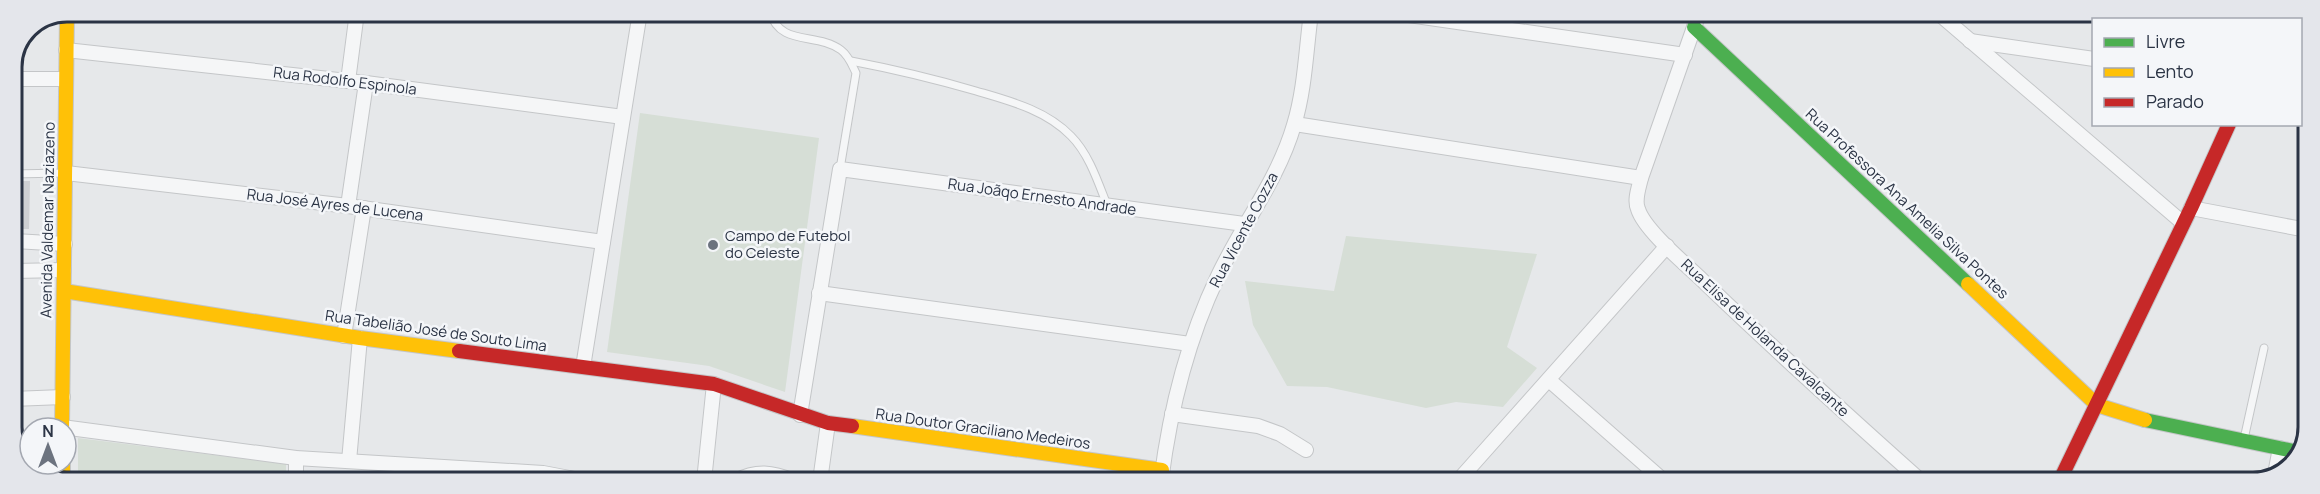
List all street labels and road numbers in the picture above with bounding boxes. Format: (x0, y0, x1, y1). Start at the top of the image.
street label: Rua Rodolfo Espinola (272, 61, 418, 100)
street label: Rua Professora Ana Amelia Silva Pontes (1801, 104, 2014, 304)
street label: Avenida Valdemar Naziazeno (35, 121, 60, 318)
street label: Rua Vicente Cozza (1204, 168, 1283, 291)
street label: Rua Joãqo Ernesto Andrade (947, 173, 1138, 220)
street label: Rua José Ayres de Lucena (246, 183, 425, 226)
street label: Rua Elisa de Holanda Cavalcante (1677, 254, 1854, 421)
street label: Rua Tabelião José de Souto Lima (324, 305, 548, 356)
street label: Rua Doutor Graciliano Medeiros (874, 403, 1092, 454)

